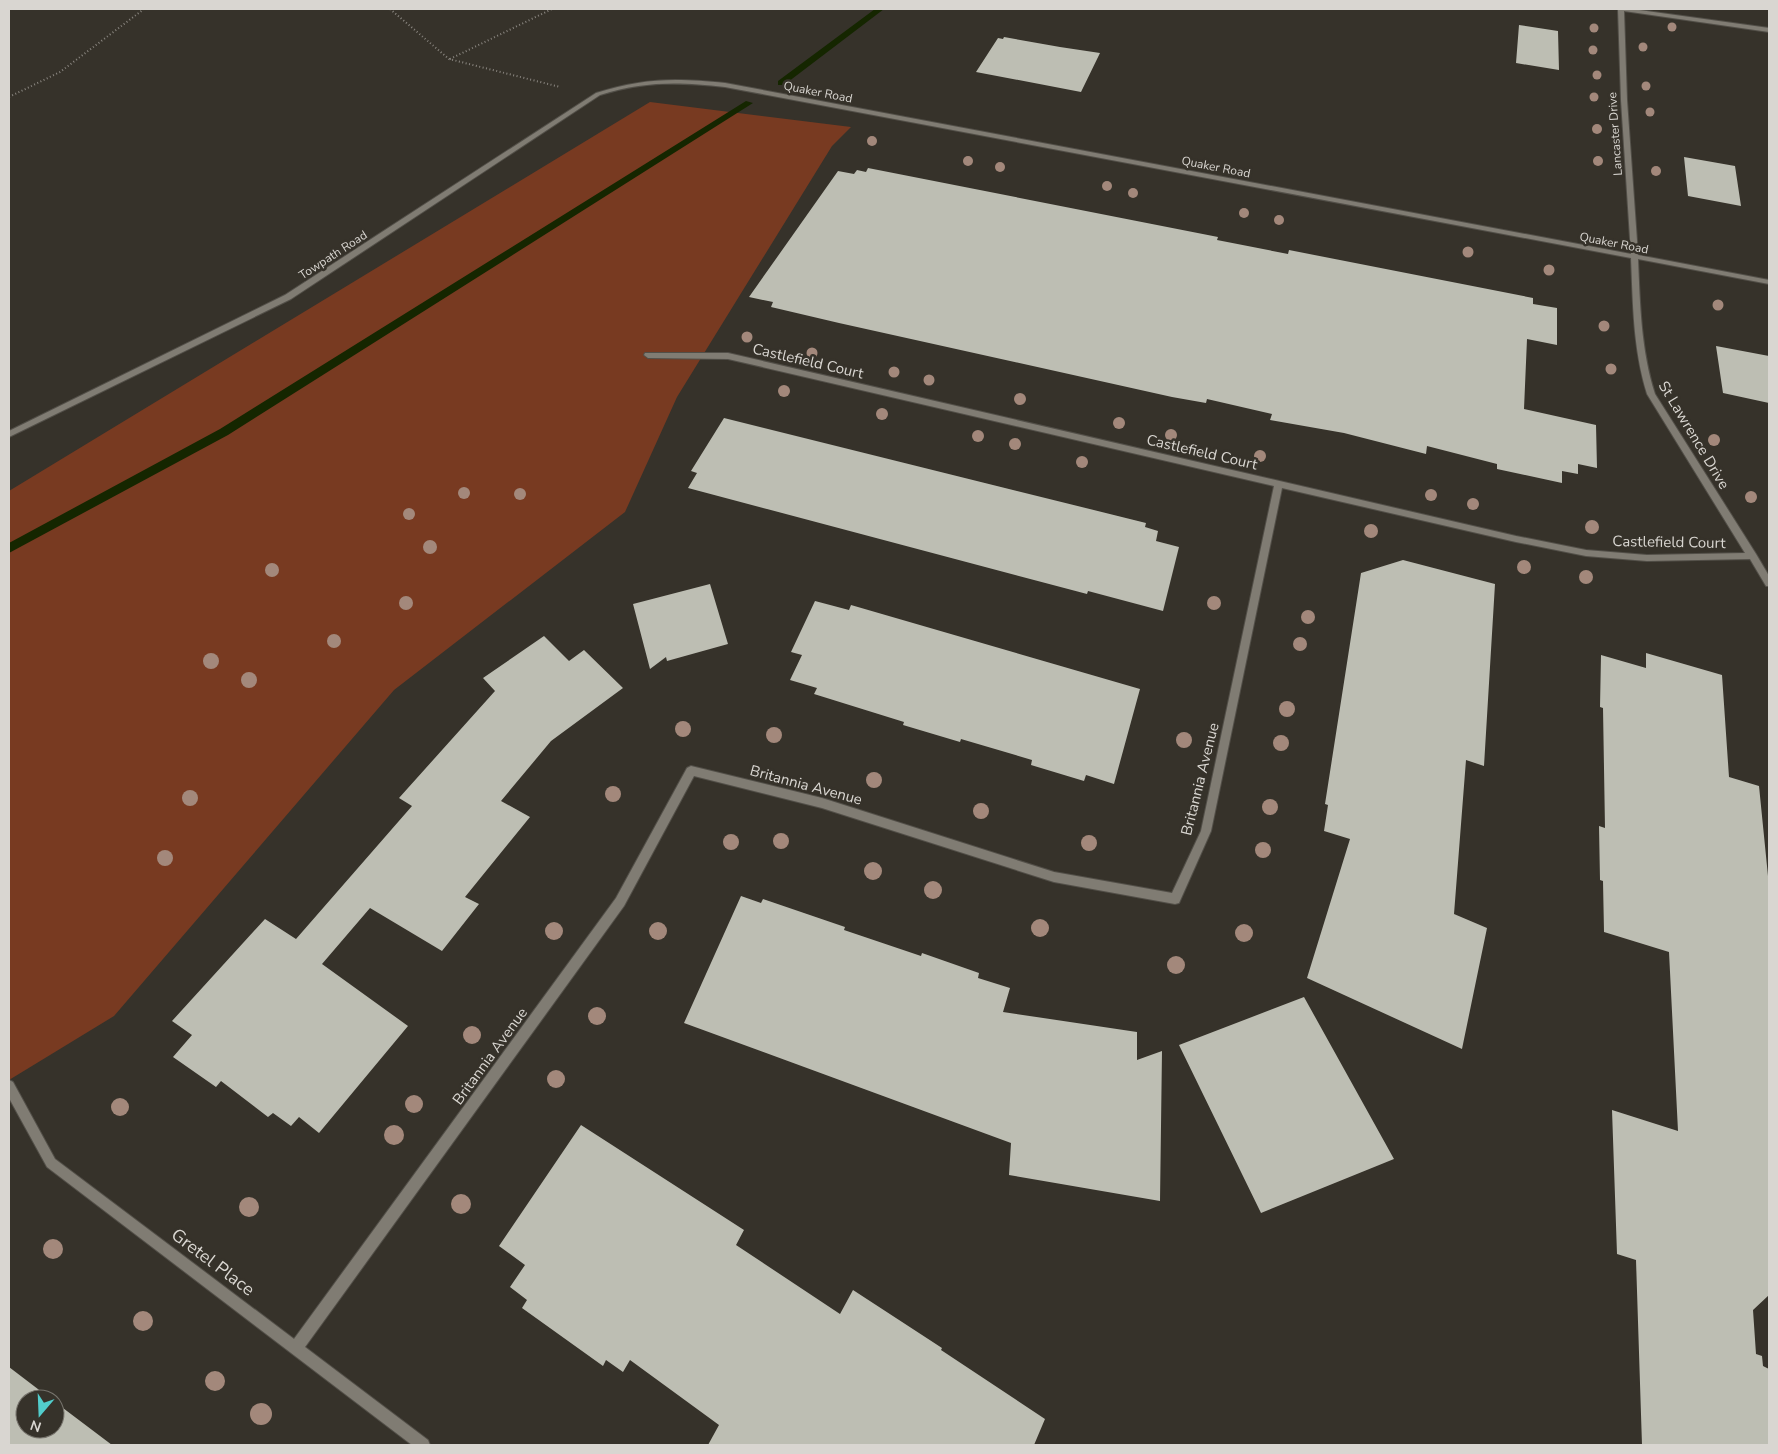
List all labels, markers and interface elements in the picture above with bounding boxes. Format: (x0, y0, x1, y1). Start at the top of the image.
street label: Quaker Road (782, 77, 854, 107)
street label: Lancaster Drive (1604, 92, 1626, 176)
street label: Quaker Road (1180, 152, 1252, 182)
street label: Towpath Road (296, 227, 370, 283)
street label: Quaker Road (1578, 228, 1650, 258)
street label: Castlefield Court (751, 339, 866, 384)
street label: St Lawrence Drive (1654, 377, 1734, 493)
street label: Castlefield Court (1145, 430, 1260, 475)
street label: Castlefield Court (1612, 531, 1727, 553)
street label: Britannia Avenue (1176, 721, 1224, 837)
street label: Britannia Avenue (748, 760, 864, 810)
street label: Britannia Avenue (448, 1003, 532, 1109)
street label: Gretel Place (166, 1223, 260, 1301)
north arrow (15, 1389, 65, 1439)
text: N (28, 1415, 44, 1437)

